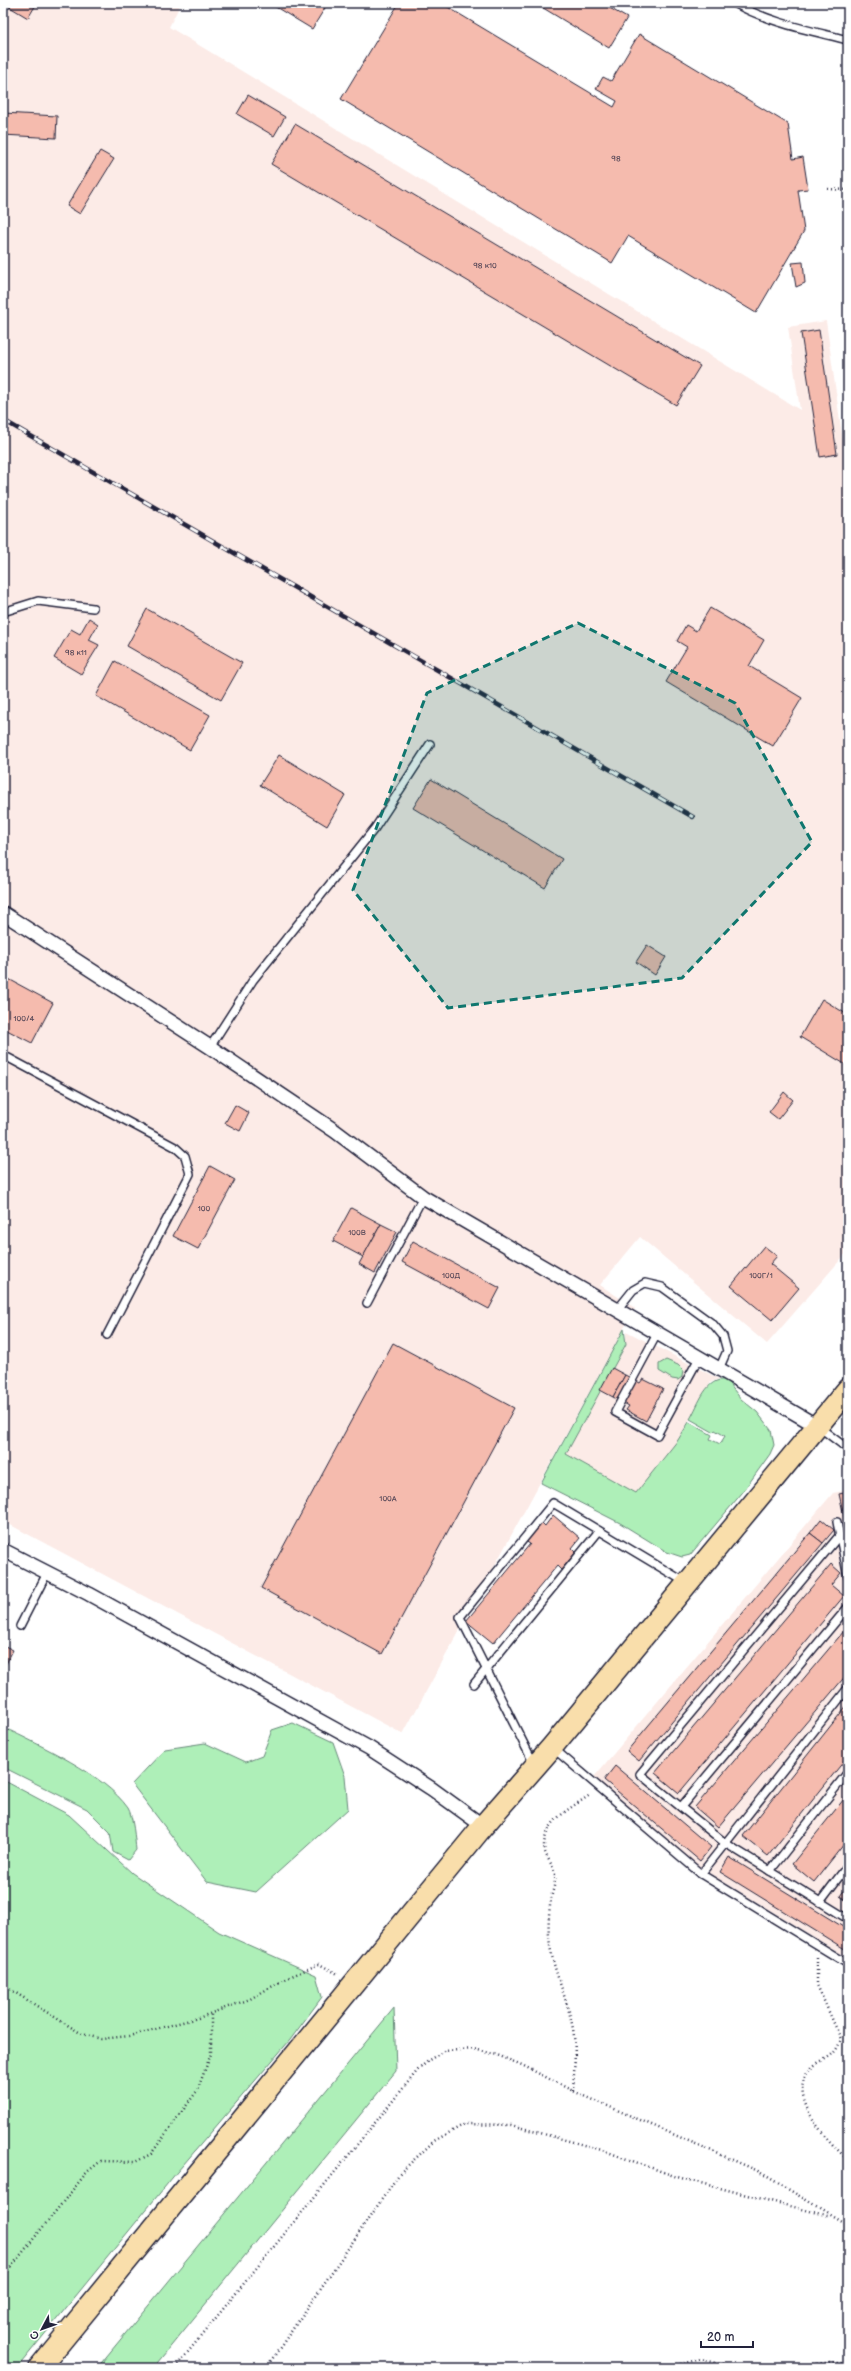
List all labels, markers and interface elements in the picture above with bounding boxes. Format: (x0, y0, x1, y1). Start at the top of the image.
house number: 98 (611, 154, 621, 163)
house number: 98 к10 (473, 261, 497, 270)
house number: 98 к11 (65, 648, 87, 657)
house number: 100/4 (14, 1014, 35, 1023)
house number: 100 (198, 1204, 211, 1213)
house number: 100В (348, 1228, 366, 1237)
house number: 100Д (442, 1271, 460, 1280)
house number: 100Г/1 (749, 1271, 773, 1280)
house number: 100А (379, 1494, 397, 1503)
north arrow (22, 2309, 62, 2349)
scale bar (701, 2323, 753, 2349)
text: С (27, 2328, 42, 2342)
text: 20 m (707, 2330, 734, 2345)

